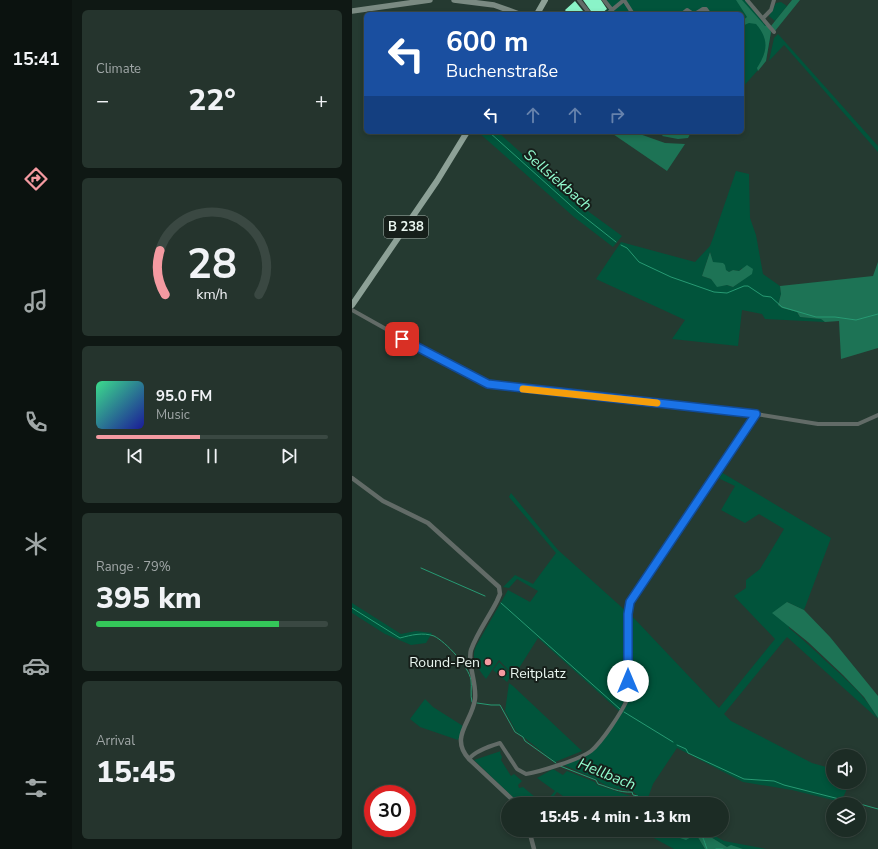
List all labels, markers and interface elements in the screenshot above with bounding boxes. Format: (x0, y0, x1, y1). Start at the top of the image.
text: 600 m (446, 23, 529, 61)
icon: left (380, 28, 432, 80)
text: 15:41 (12, 47, 60, 71)
text: Buchenstraße (446, 59, 558, 83)
text: Climate (96, 60, 141, 78)
text: 22° (188, 80, 236, 121)
text: − (96, 86, 109, 116)
text: + (315, 86, 328, 116)
icon: left (480, 104, 502, 126)
icon: ahead (522, 104, 544, 126)
icon: ahead (564, 104, 586, 126)
icon: right (606, 104, 628, 126)
water label: Sellsiekbach (520, 145, 596, 215)
icon: directions (22, 165, 50, 193)
road number: B 238 (384, 216, 428, 238)
text: 28 (187, 235, 237, 292)
text: km/h (196, 284, 228, 303)
icon: music (22, 287, 50, 315)
pin (385, 322, 419, 356)
icon: arrive (391, 328, 413, 350)
text: 95.0 FM (156, 386, 212, 406)
text: Music (156, 406, 190, 424)
icon: phone (22, 408, 50, 436)
icon: previous (124, 445, 146, 467)
icon: pause (201, 445, 223, 467)
icon: next (278, 445, 300, 467)
icon: climate (22, 530, 50, 558)
text: Range · 79% (96, 558, 171, 576)
text: 395 km (96, 578, 202, 619)
icon: car (22, 652, 50, 680)
place label: Round-Pen (409, 653, 480, 672)
marker: Round-Pen (483, 657, 493, 667)
position arrow (607, 660, 649, 702)
place label: Reitplatz (510, 664, 566, 683)
marker: Reitplatz (497, 668, 507, 678)
text: Arrival (96, 732, 135, 750)
map controls (826, 749, 866, 837)
button: sound (826, 749, 866, 789)
text: 15:45 (96, 752, 176, 793)
water label: Hellbach (575, 753, 639, 795)
icon: filters (22, 774, 50, 802)
speed limit sign: 30 (364, 785, 416, 837)
button: layers (826, 797, 866, 837)
text: 15:45 · 4 min · 1.3 km (539, 807, 691, 827)

